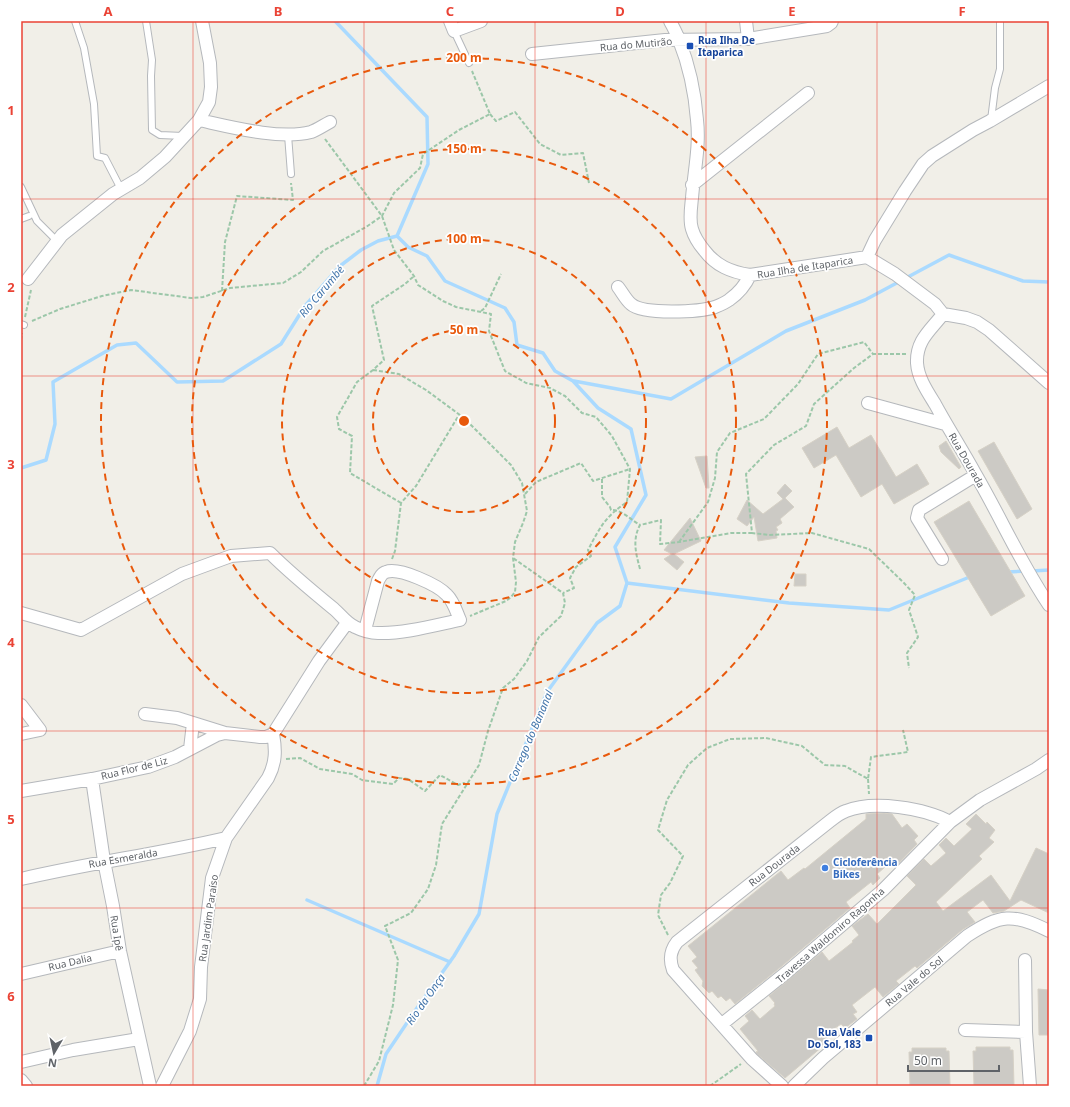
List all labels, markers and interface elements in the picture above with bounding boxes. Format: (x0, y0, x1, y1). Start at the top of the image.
text: A (104, 2, 113, 20)
text: B (274, 2, 282, 20)
text: C (446, 2, 454, 20)
text: D (615, 2, 625, 20)
text: E (788, 2, 796, 20)
text: F (958, 2, 966, 20)
place label: Rua Ilha De Itaparica (698, 33, 755, 59)
street label: Rua do Mutirão (599, 34, 673, 54)
marker: Rua Ilha De Itaparica (685, 41, 695, 51)
text: 200 m (446, 49, 482, 66)
text: 1 (7, 101, 15, 119)
text: 150 m (446, 140, 482, 157)
text: 100 m (446, 230, 482, 247)
street label: Rua Ilha de Itaparica (756, 253, 854, 281)
water label: Rio Carumbé (295, 262, 347, 320)
text: 2 (7, 278, 15, 296)
text: 50 m (450, 321, 478, 338)
centre of rings (457, 414, 471, 428)
street label: Rua Dourada (946, 430, 988, 490)
text: 3 (7, 455, 15, 473)
text: 4 (7, 633, 15, 651)
water label: Corrego do Bananal (504, 687, 557, 784)
street label: Rua Flor de Liz (99, 753, 169, 783)
text: 5 (7, 810, 15, 828)
street label: Rua Dourada (745, 841, 803, 889)
street label: Rua Esmeralda (87, 845, 159, 871)
place label: Cicloferência Bikes (833, 855, 898, 881)
marker: Cicloferência Bikes (820, 863, 830, 873)
street label: Rua Jardim Paraíso (195, 873, 221, 963)
street label: Travessa Waldomiro Ragonha (773, 884, 887, 986)
street label: Rua Ipê (107, 914, 127, 952)
street label: Rua Dalia (47, 950, 93, 974)
street label: Rua Vale do Sol (882, 953, 946, 1009)
water label: Rio da Onça (402, 970, 449, 1028)
text: 6 (7, 987, 15, 1005)
place label: Rua Vale Do Sol, 183 (807, 1025, 861, 1051)
north arrow (34, 1033, 74, 1073)
marker: Rua Vale Do Sol, 183 (864, 1033, 874, 1043)
scale bar (908, 1047, 999, 1073)
text: 50 m (914, 1052, 942, 1069)
text: N (47, 1055, 58, 1071)

